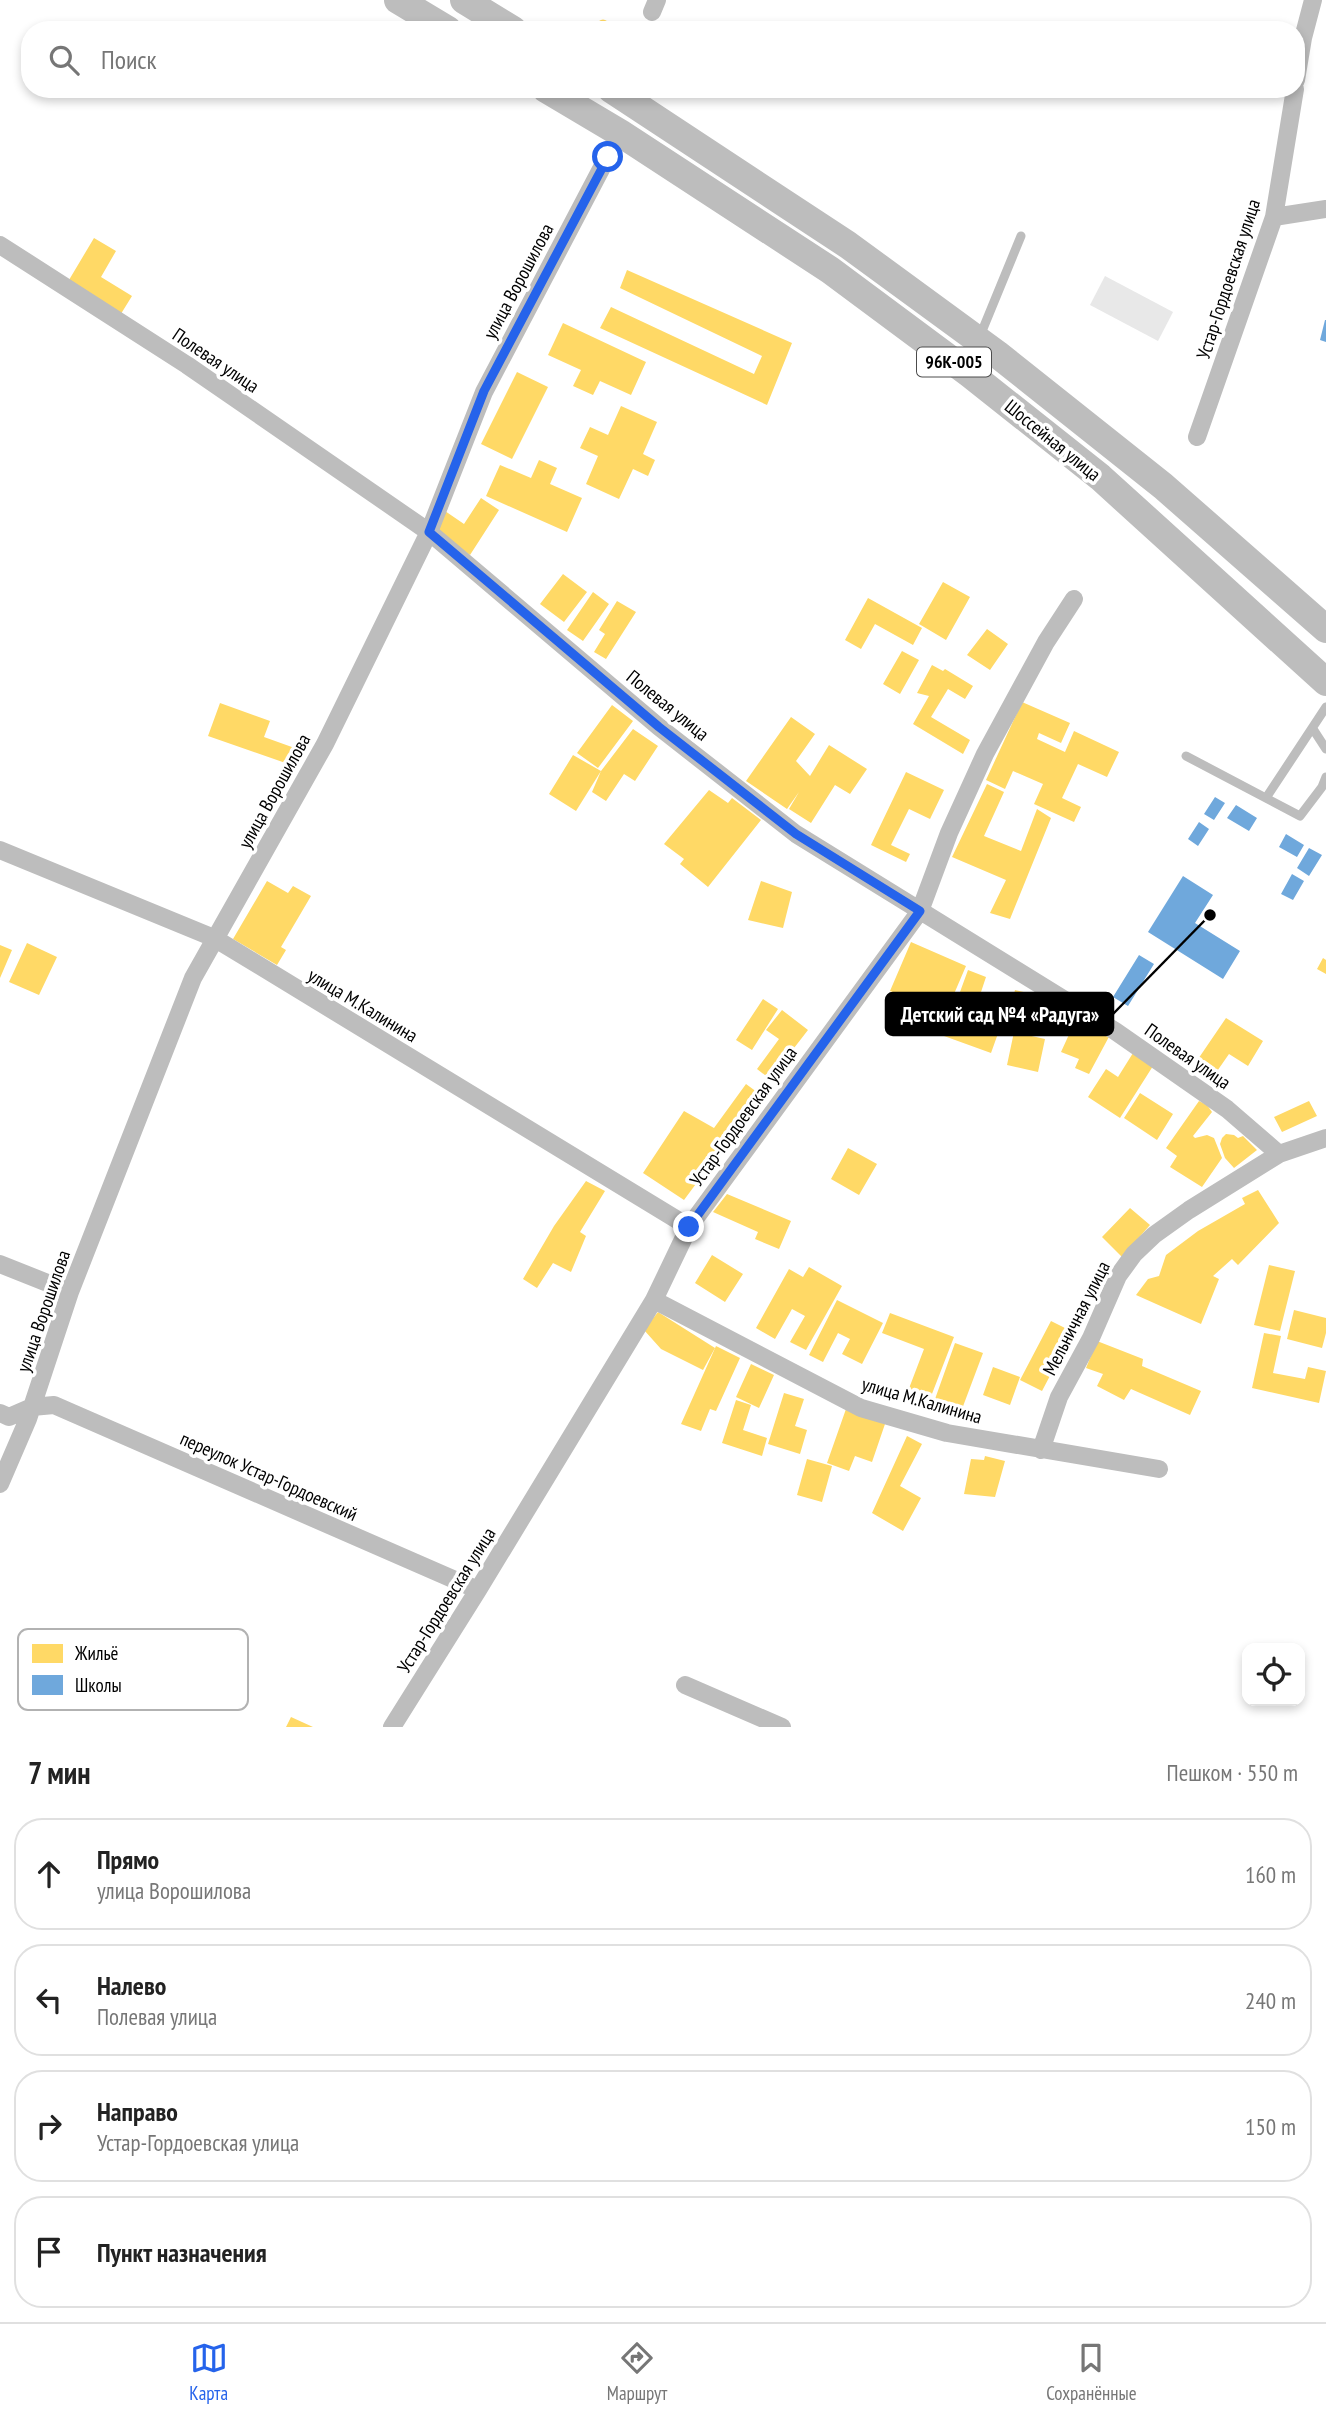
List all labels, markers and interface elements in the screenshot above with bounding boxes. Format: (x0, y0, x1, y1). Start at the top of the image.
search box (21, 21, 1305, 98)
icon: search (45, 41, 83, 79)
text: Поиск (101, 43, 157, 76)
route start (592, 141, 623, 172)
street label: Устар-Гордоевская улица (1191, 196, 1265, 362)
street label: улица Ворошилова (477, 219, 559, 343)
street label: Полевая улица (168, 322, 264, 398)
road number: 96К-005 (917, 348, 991, 376)
street label: Шоссейная улица (1000, 394, 1106, 486)
street label: Полевая улица (622, 664, 714, 746)
street label: улица Ворошилова (233, 729, 315, 853)
street label: улица М.Калинина (304, 963, 422, 1047)
callout: Детский сад №4 «Радуга» (886, 993, 1113, 1035)
text: Детский сад №4 «Радуга» (901, 1001, 1100, 1028)
street label: Полевая улица (1140, 1018, 1236, 1094)
street label: Устар-Гордоевская улица (684, 1041, 802, 1191)
route end (673, 1211, 704, 1242)
street label: улица Ворошилова (11, 1247, 75, 1375)
street label: Мельничная улица (1037, 1257, 1115, 1379)
street label: улица М.Калинина (859, 1371, 985, 1429)
street label: переулок Устар-Гордоевский (177, 1426, 361, 1526)
street label: Устар-Гордоевская улица (392, 1523, 500, 1677)
legend (18, 1629, 248, 1710)
text: Жильё (74, 1641, 119, 1665)
map controls (1242, 1643, 1305, 1706)
button: locate (1242, 1643, 1305, 1706)
text: Школы (75, 1673, 122, 1697)
text: 7 мин (28, 1753, 91, 1792)
text: Пешком · 550 m (1167, 1758, 1298, 1787)
text: Прямо (97, 1843, 159, 1876)
icon: ahead (30, 1855, 68, 1893)
text: 160 m (1245, 1860, 1296, 1889)
text: улица Ворошилова (97, 1876, 251, 1905)
text: Налево (97, 1969, 166, 2002)
icon: left (30, 1981, 68, 2019)
text: 240 m (1245, 1986, 1296, 2015)
text: Полевая улица (97, 2002, 217, 2031)
text: Направо (97, 2095, 178, 2128)
icon: right (30, 2107, 68, 2145)
text: 150 m (1245, 2112, 1296, 2141)
text: Устар-Гордоевская улица (97, 2128, 299, 2157)
icon: arrive (30, 2233, 68, 2271)
text: Пункт назначения (97, 2236, 267, 2269)
tab: Карта (189, 2339, 228, 2405)
tab: Маршрут (607, 2339, 667, 2405)
tab: Сохранённые (1046, 2339, 1137, 2405)

